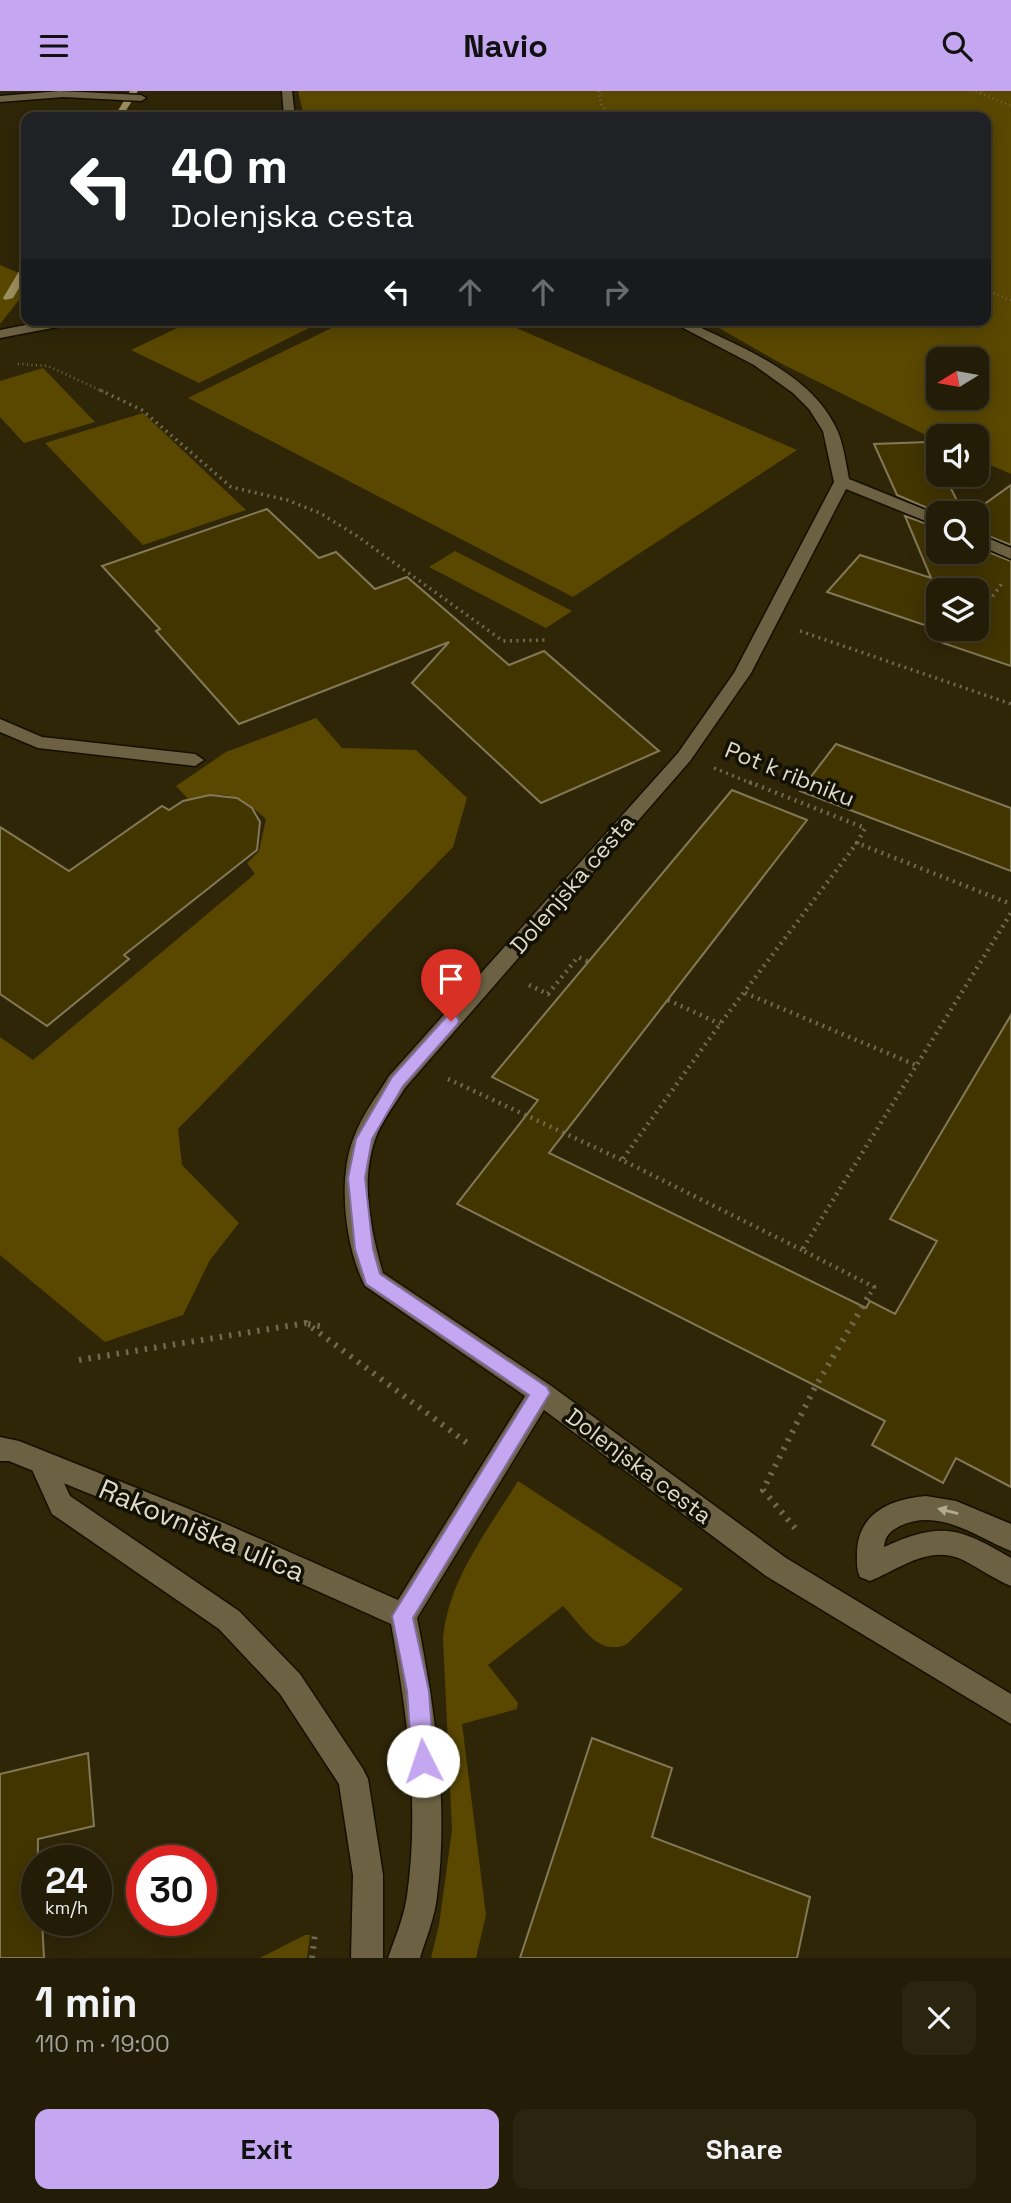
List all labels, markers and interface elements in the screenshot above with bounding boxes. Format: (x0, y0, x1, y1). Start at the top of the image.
text: Navio (463, 26, 548, 66)
icon: menu (35, 27, 73, 65)
icon: search (938, 27, 976, 65)
text: 40 m (171, 135, 288, 197)
icon: left (56, 140, 147, 231)
text: Dolenjska cesta (171, 196, 414, 236)
icon: left (378, 273, 416, 311)
icon: ahead (451, 273, 489, 311)
icon: ahead (524, 273, 562, 311)
icon: right (597, 273, 635, 311)
north arrow (926, 347, 989, 409)
map controls (926, 347, 989, 641)
button: sound (926, 424, 989, 487)
button: search (926, 501, 989, 564)
button: layers (926, 578, 989, 641)
street label: Pot k ribniku (721, 734, 859, 814)
street label: Dolenjska cesta (503, 808, 641, 960)
pin (421, 949, 481, 1021)
icon: arrive (432, 960, 470, 998)
street label: Dolenjska cesta (560, 1401, 718, 1531)
street label: Rakovniška ulica (94, 1470, 310, 1590)
one-way arrow (937, 1505, 959, 1516)
position arrow (386, 1724, 460, 1798)
speed limit sign: 30 (126, 1845, 217, 1936)
text: 24 (45, 1859, 88, 1903)
text: km/h (45, 1896, 88, 1919)
text: 1 min (35, 1976, 138, 2029)
button: close (902, 1981, 976, 2055)
text: 110 m · 19:00 (35, 2029, 170, 2059)
button: Exit (35, 2109, 499, 2189)
button: Share (513, 2109, 976, 2189)

